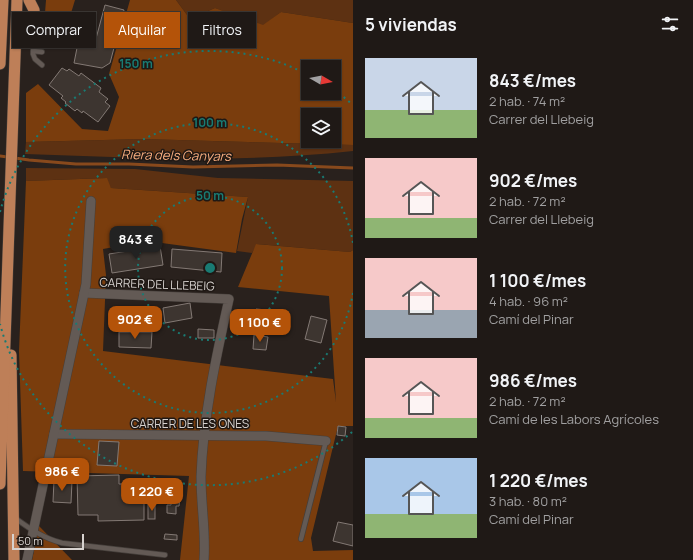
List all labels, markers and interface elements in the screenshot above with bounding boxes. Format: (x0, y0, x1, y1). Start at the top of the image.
chip: Comprar (12, 12, 96, 48)
chip: Alquilar (104, 12, 180, 48)
chip: Filtros (188, 12, 256, 48)
text: 5 viviendas (365, 13, 457, 36)
icon: filters (659, 13, 681, 35)
text: 150 m (119, 55, 153, 72)
north arrow (301, 60, 341, 100)
map controls (301, 60, 341, 148)
text: 843 €/mes (489, 69, 576, 92)
icon: home (397, 74, 445, 122)
text: 2 hab. · 74 m² (489, 92, 565, 110)
button: layers (301, 108, 341, 148)
text: Carrer del Llebeig (489, 110, 594, 128)
text: 100 m (193, 114, 227, 131)
water label: Riera dels Canyars (121, 145, 232, 165)
text: 902 €/mes (489, 169, 577, 192)
icon: home (397, 174, 445, 222)
text: 50 m (196, 187, 224, 204)
text: 2 hab. · 72 m² (489, 192, 566, 210)
text: Carrer del Llebeig (489, 210, 594, 228)
pin: 843 € (108, 226, 164, 260)
text: 843 € (119, 230, 153, 248)
centre of rings (203, 261, 217, 275)
text: 1 100 €/mes (489, 269, 586, 292)
street label: CARRER DEL LLEBEIG (99, 273, 215, 295)
icon: home (397, 274, 445, 322)
text: 4 hab. · 96 m² (489, 292, 568, 310)
pin: 902 € (107, 306, 163, 340)
pin: 1 100 € (223, 309, 297, 343)
text: 902 € (117, 310, 153, 328)
text: Camí del Pinar (489, 310, 574, 328)
text: 1 100 € (239, 313, 281, 331)
text: 986 €/mes (489, 369, 577, 392)
icon: home (397, 374, 445, 422)
text: 2 hab. · 72 m² (489, 392, 566, 410)
text: Camí de les Labors Agrícoles (489, 410, 659, 428)
street label: CARRER DE LES ONES (131, 415, 249, 432)
pin: 986 € (34, 458, 90, 492)
text: 986 € (44, 462, 80, 480)
text: 1 220 €/mes (489, 469, 588, 492)
icon: home (397, 474, 445, 522)
pin: 1 220 € (115, 478, 189, 512)
text: 1 220 € (130, 482, 174, 500)
text: 3 hab. · 80 m² (489, 492, 567, 510)
text: Camí del Pinar (489, 510, 574, 528)
scale bar (12, 532, 84, 551)
text: 50 m (18, 533, 43, 548)

